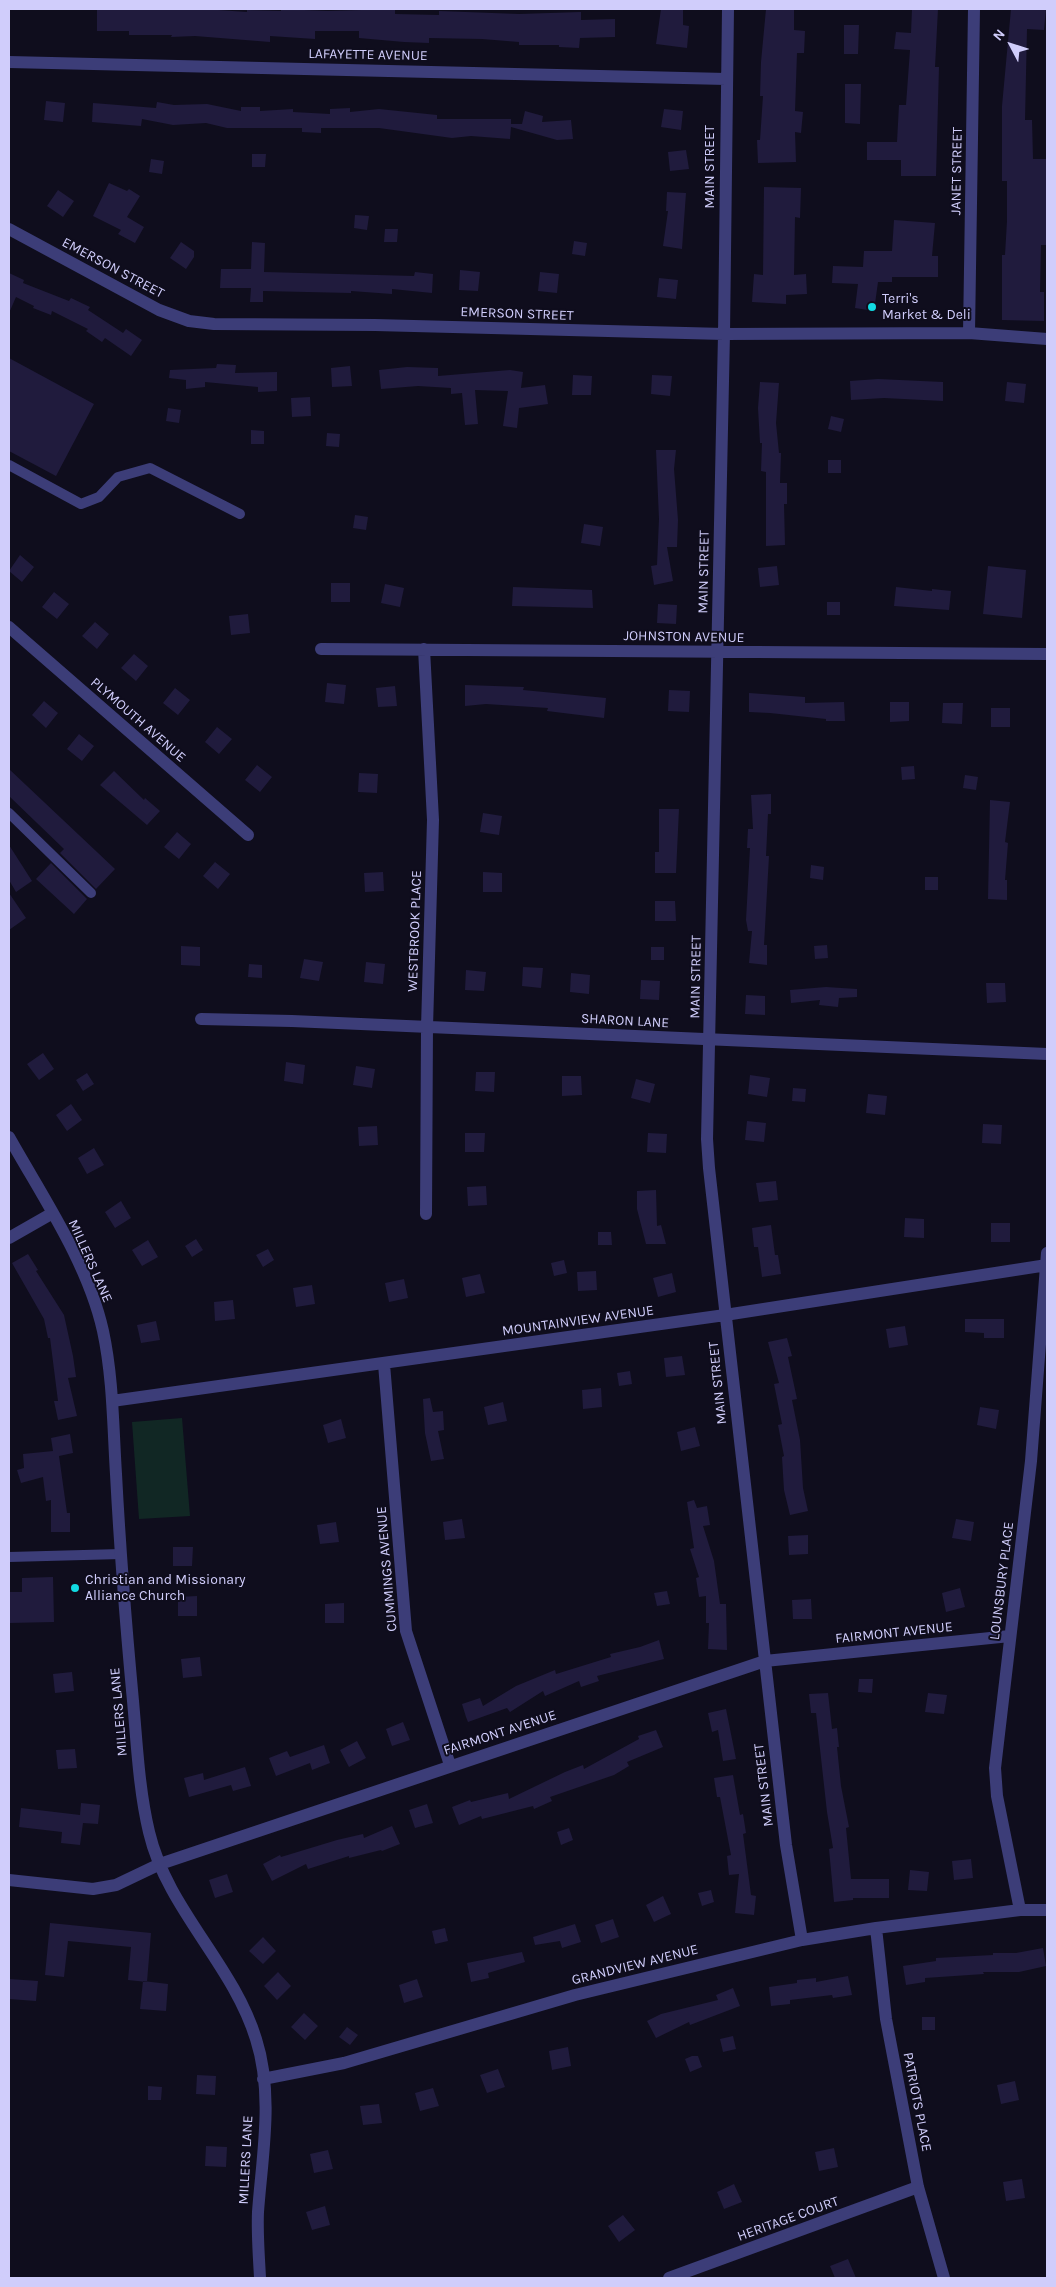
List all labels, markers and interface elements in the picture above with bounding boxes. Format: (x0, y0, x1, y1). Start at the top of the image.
north arrow (986, 20, 1036, 70)
text: N (989, 26, 1009, 44)
street label: LAFAYETTE AVENUE (308, 46, 428, 64)
street label: MAIN STREET (702, 125, 718, 209)
street label: JANET STREET (948, 127, 966, 215)
street label: EMERSON STREET (59, 234, 167, 302)
place label: Terri's Market & Deli (882, 291, 971, 324)
marker: Terri's Market & Deli (866, 301, 878, 313)
street label: EMERSON STREET (460, 304, 574, 324)
street label: MAIN STREET (695, 530, 713, 614)
street label: JOHNSTON AVENUE (623, 628, 745, 646)
street label: PLYMOUTH AVENUE (87, 674, 189, 766)
street label: WESTBROOK PLACE (404, 870, 426, 992)
street label: MAIN STREET (687, 935, 705, 1019)
street label: SHARON LANE (580, 1010, 670, 1032)
street label: MILLERS LANE (64, 1217, 116, 1305)
street label: MOUNTAINVIEW AVENUE (501, 1302, 655, 1340)
street label: MAIN STREET (705, 1341, 731, 1425)
street label: CUMMINGS AVENUE (373, 1506, 401, 1632)
street label: LOUNSBURY PLACE (986, 1521, 1018, 1641)
place label: Christian and Missionary Alliance Church (85, 1572, 246, 1604)
marker: Christian and Missionary Alliance Church (69, 1582, 81, 1594)
street label: FAIRMONT AVENUE (835, 1618, 953, 1648)
street label: MILLERS LANE (107, 1667, 131, 1757)
street label: FAIRMONT AVENUE (441, 1707, 559, 1759)
street label: MAIN STREET (751, 1743, 777, 1827)
street label: GRANDVIEW AVENUE (570, 1941, 700, 1989)
street label: PATRIOTS PLACE (899, 2051, 935, 2153)
street label: MILLERS LANE (235, 2115, 257, 2205)
street label: HERITAGE COURT (735, 2193, 841, 2245)

